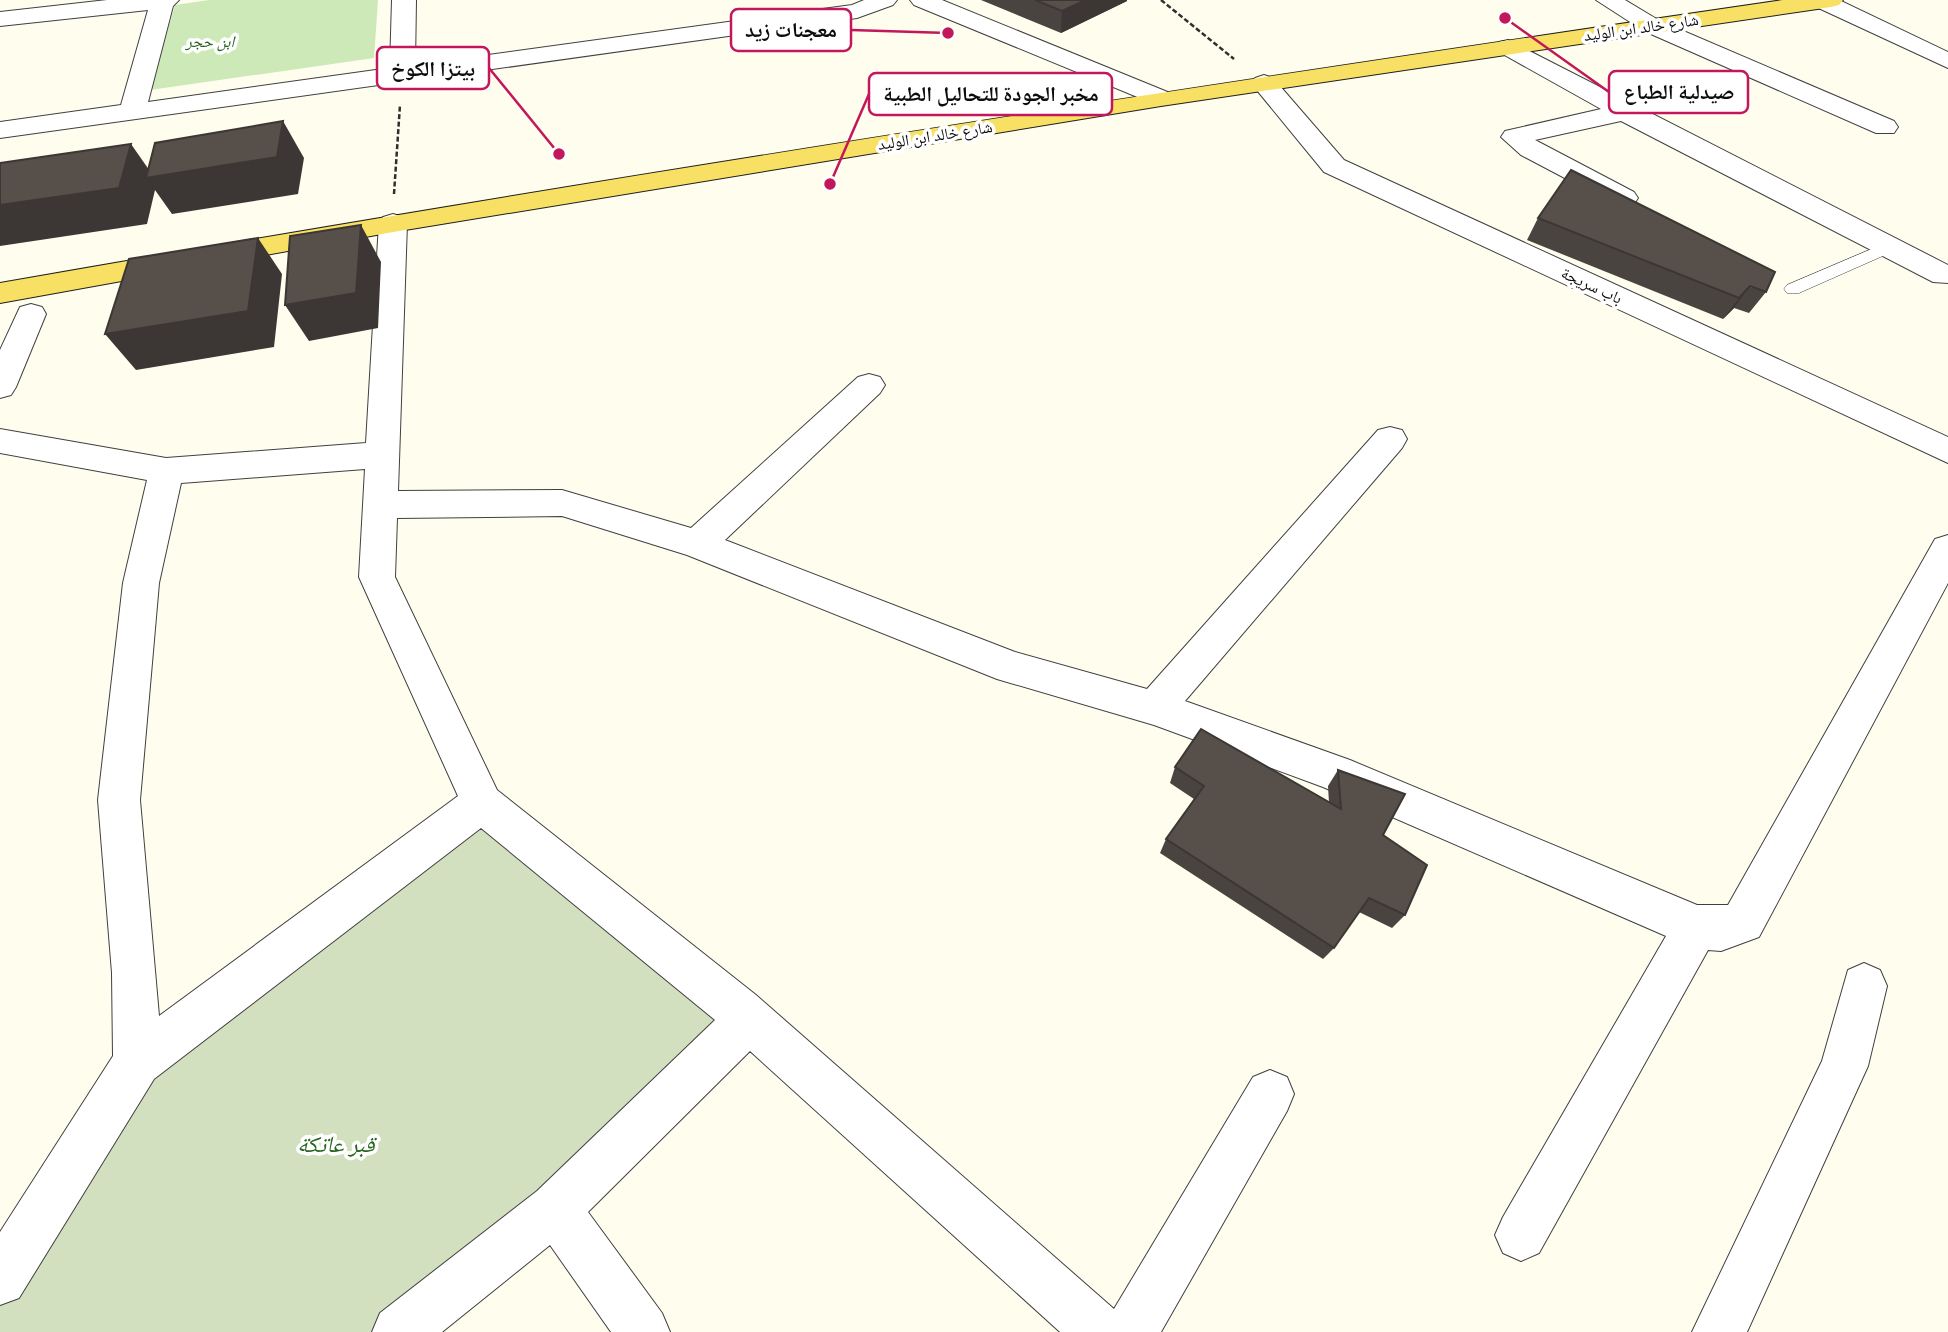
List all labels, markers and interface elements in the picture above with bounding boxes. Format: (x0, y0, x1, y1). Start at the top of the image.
street label: شارع خالد ابن الوليد (1582, 8, 1700, 46)
callout: معجنات زيد (731, 9, 851, 51)
text: معجنات زيد (745, 15, 837, 44)
park label: ابن حجر (185, 30, 236, 52)
callout: بيتزا الكوخ (377, 47, 489, 89)
text: بيتزا الكوخ (391, 54, 475, 83)
callout: صيدلية الطباع (1609, 71, 1748, 113)
callout: مخبر الجودة للتحاليل الطبية (869, 73, 1112, 115)
text: صيدلية الطباع (1623, 77, 1735, 106)
text: مخبر الجودة للتحاليل الطبية (883, 79, 1099, 108)
street label: شارع خالد ابن الوليد (876, 115, 994, 155)
street label: باب سريجة (1558, 261, 1626, 309)
park label: قبر عاتكة (297, 1128, 378, 1160)

